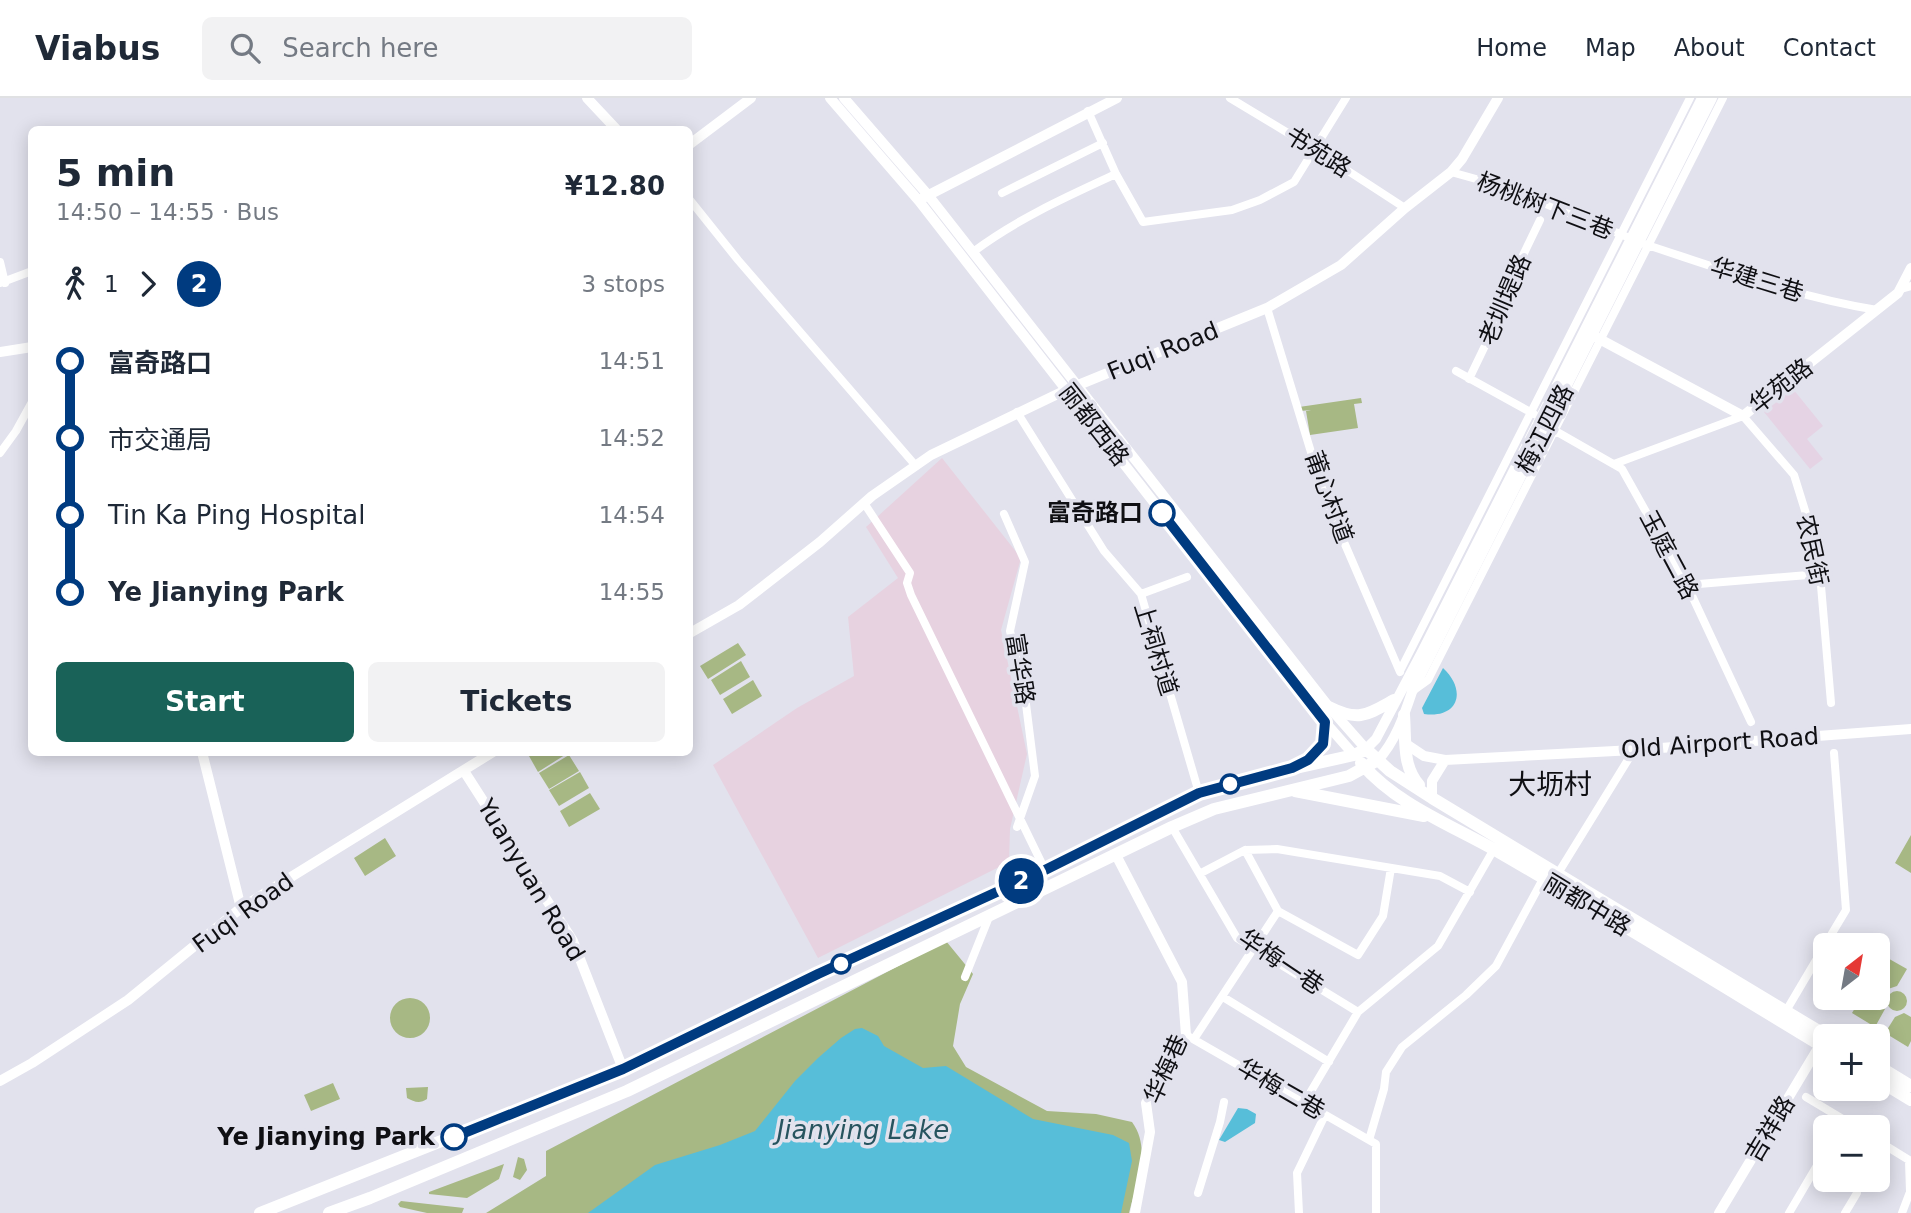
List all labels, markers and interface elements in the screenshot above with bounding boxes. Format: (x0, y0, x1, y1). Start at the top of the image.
search box (202, 17, 692, 80)
text: Viabus (35, 29, 160, 68)
icon: search (226, 29, 264, 67)
text: Search here (282, 33, 438, 63)
text: Home (1476, 34, 1547, 62)
text: Map (1585, 34, 1636, 62)
text: About (1674, 34, 1745, 62)
text: Contact (1783, 34, 1876, 62)
street label: 书苑路 (1280, 121, 1356, 183)
text: 5 min (56, 151, 175, 195)
street label: 杨桃树下三巷 (1473, 167, 1617, 245)
text: ¥12.80 (565, 171, 665, 201)
text: 14:50 – 14:55 · Bus (56, 199, 279, 225)
street label: 老圳堤路 (1473, 250, 1537, 350)
street label: 华建三巷 (1707, 253, 1807, 307)
icon: walk (56, 265, 94, 303)
icon: forward (129, 265, 167, 303)
text: 2 (191, 270, 207, 298)
text: 1 (104, 271, 119, 297)
text: 3 stops (581, 271, 665, 297)
street label: Fuqi Road (1103, 316, 1223, 386)
text: 富奇路口 (108, 348, 212, 378)
text: 14:51 (599, 348, 665, 374)
street label: 华苑路 (1744, 353, 1818, 419)
street label: 丽都西路 (1053, 379, 1135, 471)
street label: 梅江四路 (1511, 380, 1579, 478)
text: 市交通局 (108, 425, 212, 455)
text: 14:52 (599, 425, 665, 451)
street label: 莆心村道 (1299, 447, 1359, 547)
place label: 富奇路口 (1047, 499, 1143, 527)
text: Tin Ka Ping Hospital (108, 500, 366, 530)
marker: 富奇路口 (1149, 500, 1175, 526)
text: 14:54 (599, 502, 665, 528)
street label: 玉庭二路 (1634, 506, 1704, 604)
street label: 农民街 (1791, 512, 1833, 588)
text: Ye Jianying Park (108, 577, 344, 607)
text: 14:55 (599, 579, 665, 605)
street label: 上祠村道 (1129, 599, 1183, 699)
street label: 富华路 (1001, 631, 1039, 707)
button: Start (56, 662, 354, 742)
button: Tickets (368, 662, 665, 742)
street label: Old Airport Road (1620, 722, 1820, 764)
district label: 大坜村 (1508, 768, 1592, 801)
unlabelled marker (1220, 774, 1240, 794)
street label: Yuanyuan Road (471, 793, 590, 966)
line badge: 2 (998, 858, 1044, 904)
street label: Fuqi Road (187, 867, 299, 959)
text: 2 (1013, 867, 1029, 895)
street label: 丽都中路 (1539, 868, 1635, 942)
street label: 华梅一巷 (1233, 924, 1329, 1000)
north arrow (1813, 933, 1890, 1010)
map controls (1813, 933, 1890, 1192)
unlabelled marker (831, 954, 851, 974)
button: + (1813, 1024, 1890, 1101)
street label: 华梅巷 (1139, 1030, 1193, 1108)
street label: 华梅二巷 (1232, 1053, 1330, 1125)
street label: 吉祥路 (1739, 1091, 1801, 1167)
water label: Jianying Lake (772, 1115, 949, 1145)
button: − (1813, 1115, 1890, 1192)
place label: Ye Jianying Park (216, 1123, 436, 1151)
marker: Ye Jianying Park (441, 1124, 467, 1150)

